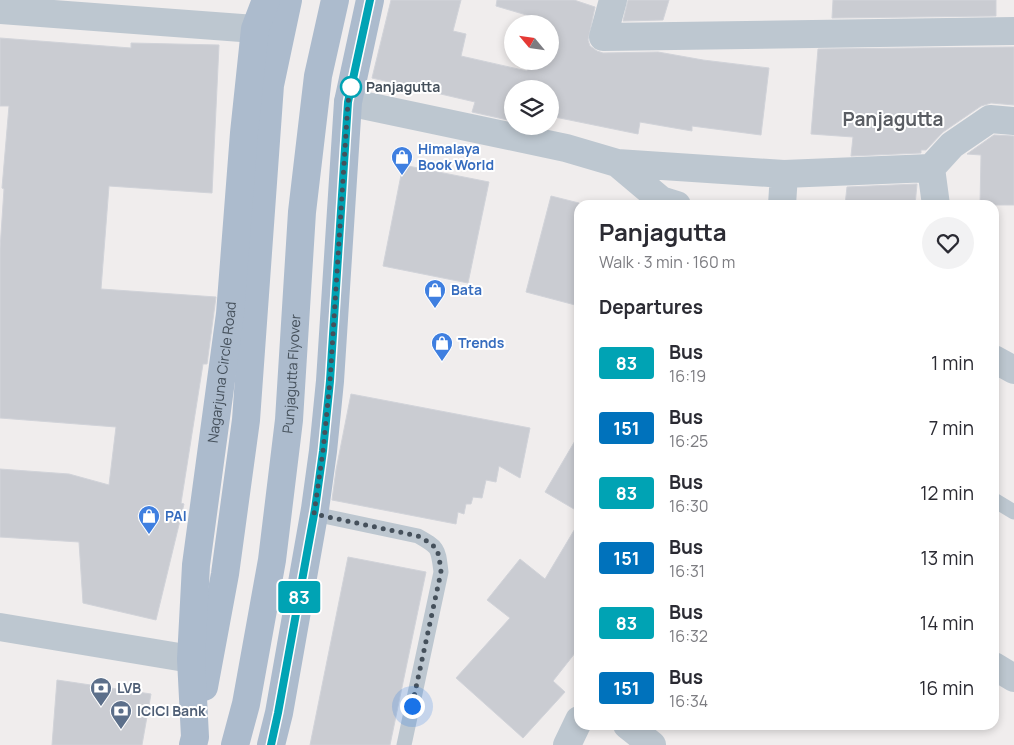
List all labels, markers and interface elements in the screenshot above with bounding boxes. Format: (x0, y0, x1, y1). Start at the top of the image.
north arrow (504, 15, 559, 70)
map controls (504, 15, 559, 135)
marker: Panjagutta (340, 76, 362, 98)
place label: Panjagutta (366, 77, 440, 96)
button: layers (504, 80, 559, 135)
district label: Panjagutta (843, 106, 944, 132)
place label: Himalaya Book World (418, 139, 494, 174)
shop icon: Himalaya Book World (390, 145, 414, 176)
text: Panjagutta (599, 215, 727, 248)
button: heart (922, 217, 974, 269)
text: Walk · 3 min · 160 m (599, 251, 735, 273)
shop icon: Bata (423, 278, 447, 309)
place label: Bata (451, 280, 482, 299)
text: Departures (599, 294, 703, 320)
street label: Nagarjuna Circle Road (203, 301, 240, 444)
street label: Punjagutta Flyover (277, 314, 305, 435)
shop icon: Trends (430, 331, 454, 362)
place label: Trends (458, 333, 505, 352)
text: Bus (669, 339, 703, 365)
text: 1 min (931, 350, 974, 376)
text: 83 (616, 351, 637, 375)
text: 16:19 (669, 365, 706, 387)
text: Bus (669, 404, 703, 430)
text: 7 min (929, 415, 974, 441)
text: 151 (613, 416, 640, 440)
text: 16:25 (669, 430, 708, 452)
text: Bus (669, 469, 703, 495)
text: 12 min (920, 480, 974, 506)
text: 83 (616, 481, 637, 505)
text: 16:30 (669, 495, 709, 517)
shop icon: PAI (137, 504, 161, 535)
place label: PAI (165, 506, 187, 525)
text: Bus (669, 534, 703, 560)
text: 13 min (920, 545, 974, 571)
text: 151 (613, 546, 640, 570)
text: 16:31 (669, 560, 705, 582)
line badge: 83 (276, 581, 322, 613)
text: 83 (288, 585, 310, 609)
text: Bus (669, 599, 703, 625)
text: 14 min (920, 610, 974, 636)
text: 83 (616, 611, 637, 635)
text: 16:32 (669, 625, 708, 647)
text: Bus (669, 664, 703, 690)
text: 16 min (919, 675, 974, 701)
bank icon: LVB (89, 676, 113, 707)
text: 151 (613, 676, 640, 700)
place label: LVB (117, 678, 141, 697)
text: 16:34 (669, 690, 708, 712)
your location (400, 694, 425, 719)
bank icon: ICICI Bank (109, 699, 133, 730)
place label: ICICI Bank (137, 701, 206, 720)

